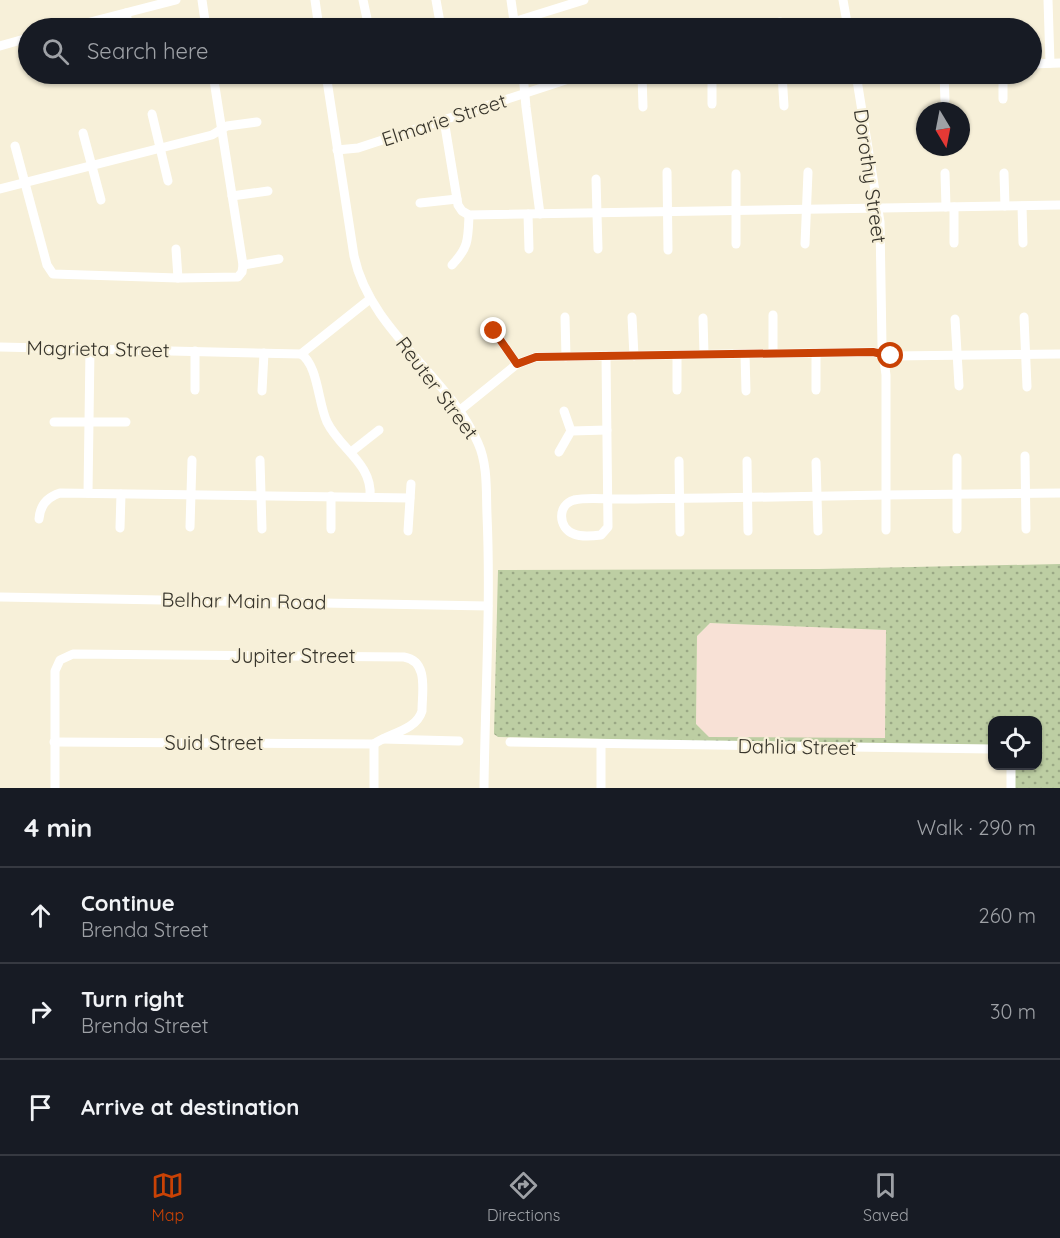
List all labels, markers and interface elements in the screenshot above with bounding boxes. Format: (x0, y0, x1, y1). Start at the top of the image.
search box (18, 18, 1042, 84)
icon: search (39, 35, 72, 68)
text: Search here (87, 37, 208, 65)
street label: Elmarie Street (378, 88, 510, 151)
north arrow (916, 102, 970, 156)
street label: Dorothy Street (849, 107, 892, 245)
route end (480, 317, 506, 343)
street label: Reuter Street (391, 332, 484, 444)
street label: Magrieta Street (26, 335, 170, 362)
route start (877, 342, 903, 368)
street label: Belhar Main Road (161, 587, 327, 614)
street label: Jupiter Street (230, 643, 356, 668)
map controls (988, 716, 1042, 770)
button: locate (988, 716, 1042, 770)
street label: Suid Street (164, 730, 264, 755)
street label: Dahlia Street (737, 733, 857, 760)
text: 4 min (24, 811, 92, 844)
text: Walk · 290 m (917, 815, 1036, 840)
text: Continue (81, 889, 175, 917)
icon: ahead (24, 899, 57, 932)
text: 260 m (979, 903, 1036, 928)
text: Brenda Street (81, 917, 209, 942)
text: Turn right (81, 985, 185, 1013)
icon: right (24, 995, 57, 1028)
text: 30 m (990, 999, 1036, 1024)
text: Brenda Street (81, 1013, 209, 1038)
icon: arrive (24, 1091, 57, 1124)
text: Arrive at destination (81, 1093, 299, 1121)
tab: Map (151, 1169, 184, 1225)
tab: Directions (487, 1169, 560, 1225)
tab: Saved (863, 1169, 909, 1225)

